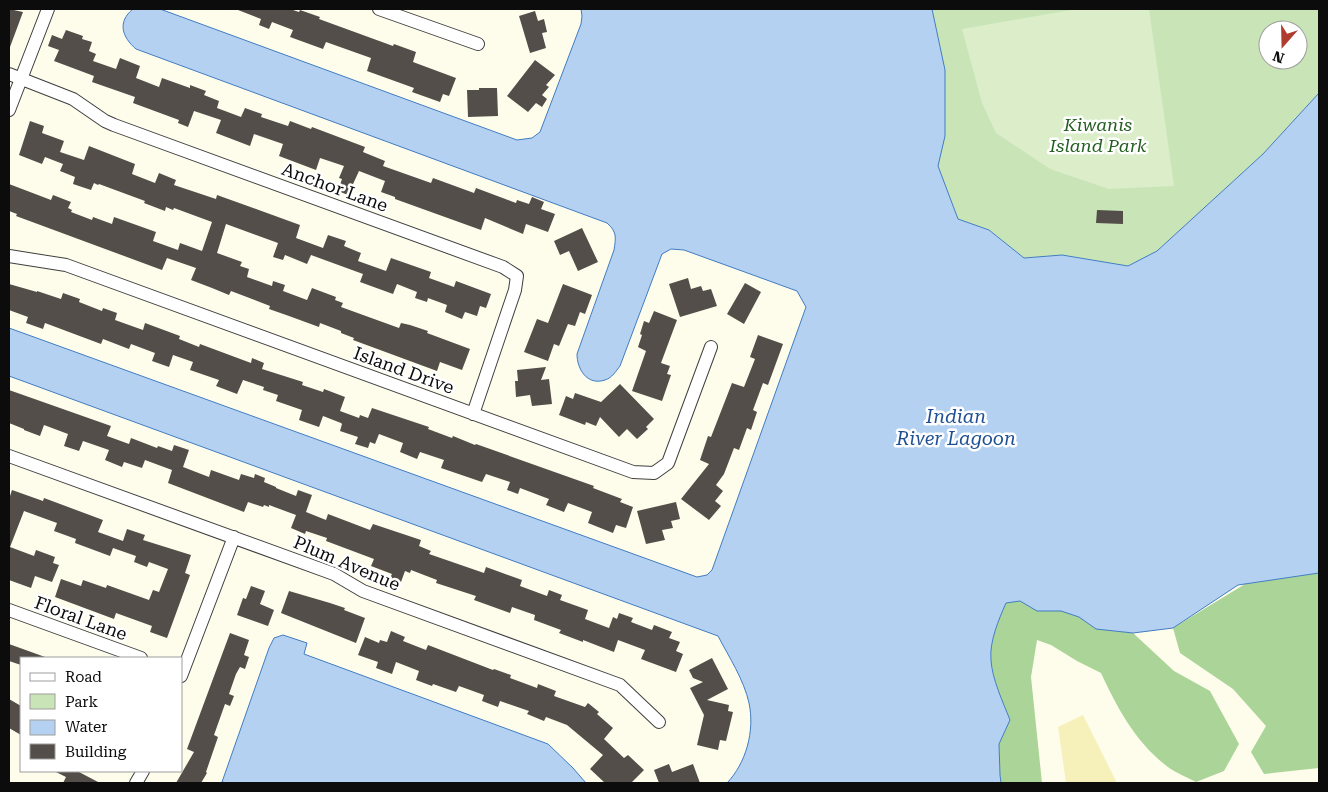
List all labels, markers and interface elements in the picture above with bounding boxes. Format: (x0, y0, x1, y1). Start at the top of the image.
north arrow (1258, 20, 1308, 70)
text: N (1271, 48, 1286, 67)
park label: Kiwanis Island Park (1048, 114, 1147, 156)
street label: Anchor Lane (279, 158, 391, 216)
street label: Island Drive (351, 342, 457, 398)
water label: Indian River Lagoon (895, 405, 1016, 450)
street label: Plum Avenue (291, 531, 404, 595)
street label: Floral Lane (32, 592, 130, 645)
legend (20, 657, 182, 772)
text: Road (65, 668, 102, 686)
text: Park (65, 693, 99, 711)
text: Water (65, 718, 107, 736)
text: Building (65, 743, 127, 761)

